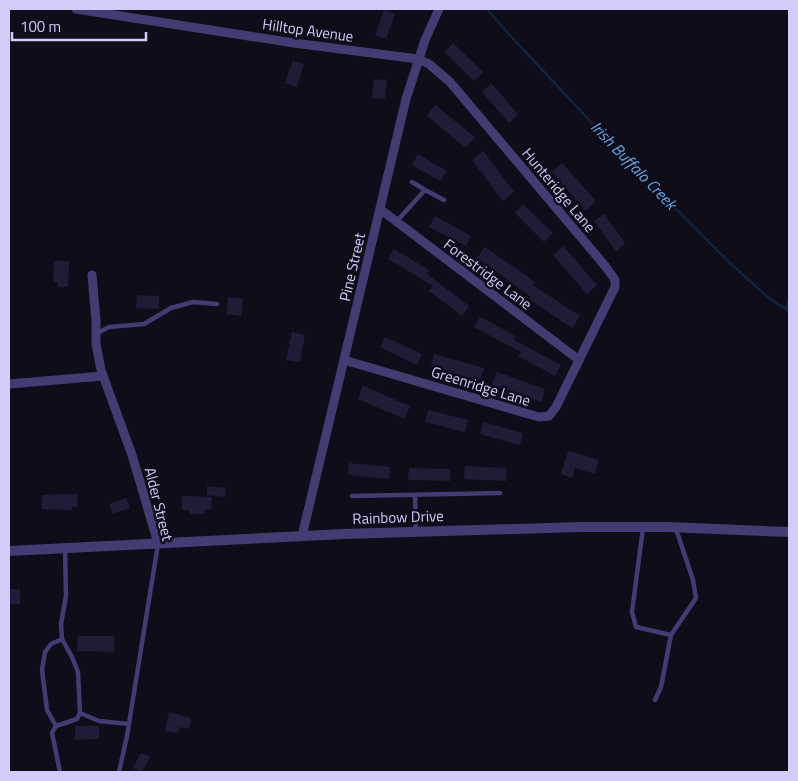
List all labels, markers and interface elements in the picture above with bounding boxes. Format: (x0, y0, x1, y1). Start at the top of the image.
scale bar (12, 10, 146, 42)
street label: Hilltop Avenue (261, 12, 355, 48)
text: 100 m (20, 15, 61, 38)
water label: Irish Buffalo Creek (585, 115, 684, 216)
street label: Hunteridge Lane (517, 143, 601, 237)
street label: Pine Street (333, 230, 371, 304)
street label: Forestridge Lane (439, 233, 537, 315)
street label: Greenridge Lane (428, 360, 534, 412)
street label: Alder Street (139, 465, 179, 544)
street label: Rainbow Drive (352, 504, 444, 530)

